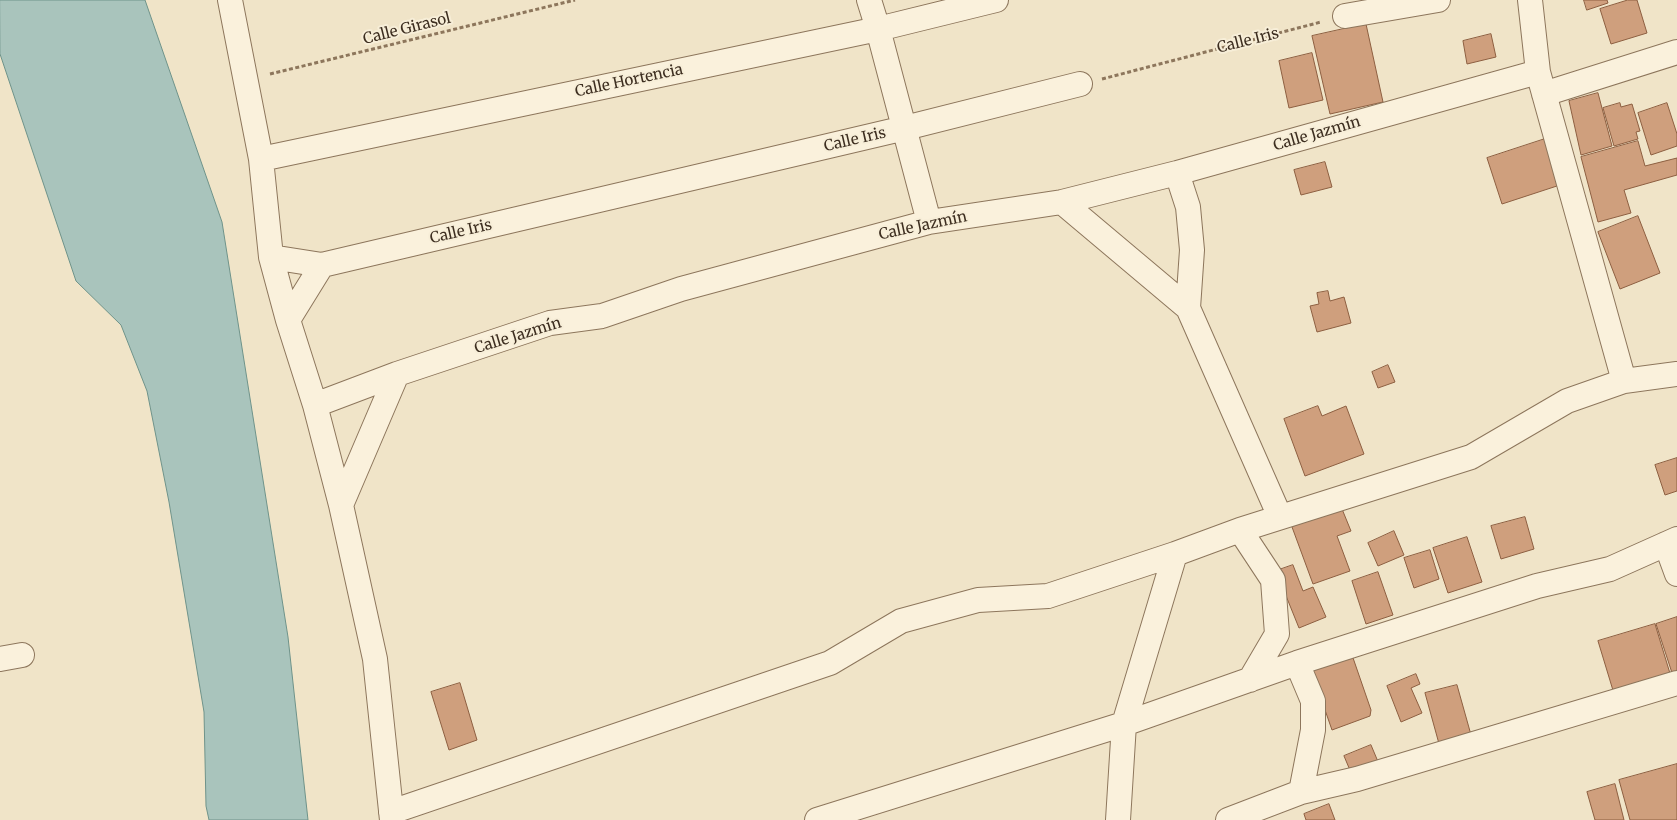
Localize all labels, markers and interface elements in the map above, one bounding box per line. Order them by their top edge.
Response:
street label: Calle Girasol [361,9,453,49]
street label: Calle Iris [1215,25,1281,57]
street label: Calle Hortencia [573,61,685,101]
street label: Calle Jazmín [1271,113,1363,155]
street label: Calle Iris [822,124,888,156]
street label: Calle Jazmín [877,208,969,244]
street label: Calle Iris [428,216,494,248]
street label: Calle Jazmín [472,314,564,358]

